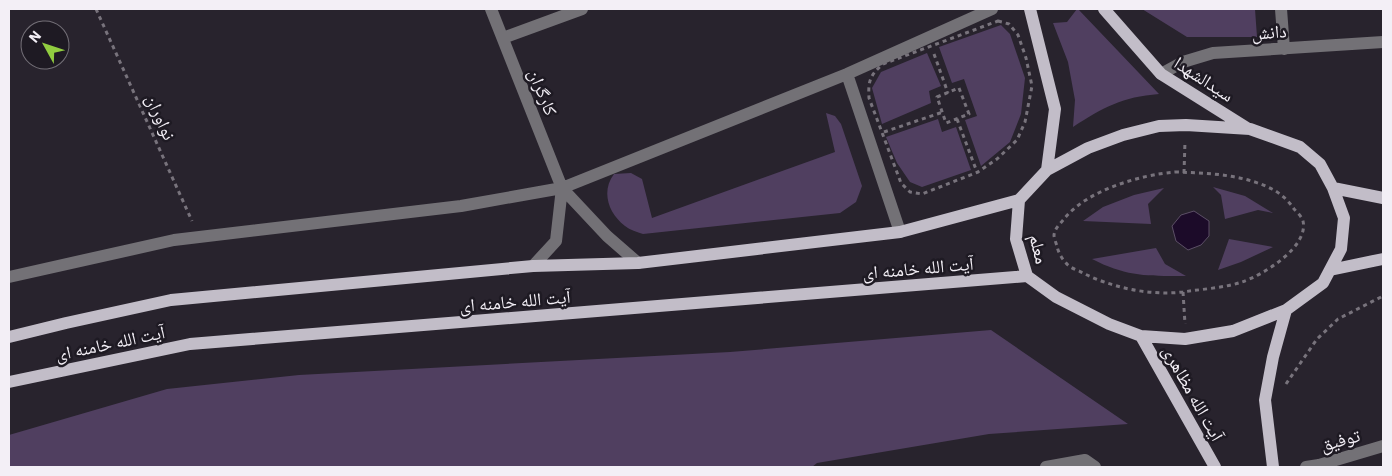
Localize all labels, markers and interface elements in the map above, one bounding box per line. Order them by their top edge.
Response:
street label: دانش [1251,19,1287,45]
north arrow [20,20,70,70]
text: N [25,27,45,46]
street label: سیدالشهدا [1170,51,1238,107]
street label: کارگران [523,65,563,119]
street label: نواوران [141,90,181,144]
street label: معلم [1023,232,1054,266]
street label: آیت الله خامنه ای [861,252,975,284]
street label: آیت الله خامنه ای [458,285,572,317]
street label: آیت الله خامنه ای [53,320,167,366]
street label: آیت الله مظاهری [1157,341,1229,445]
street label: توفیق [1318,423,1362,457]

